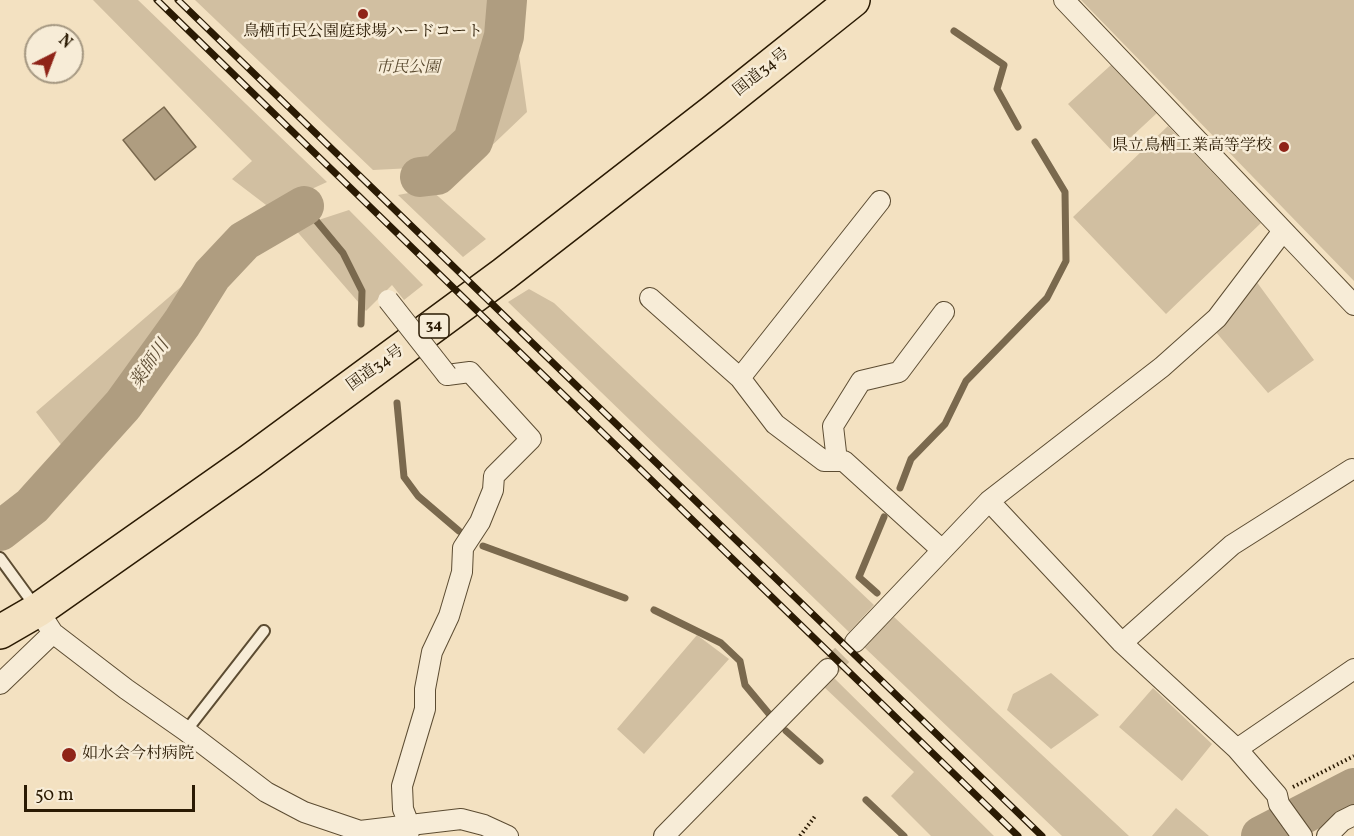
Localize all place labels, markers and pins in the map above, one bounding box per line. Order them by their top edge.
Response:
marker: 鳥栖市民公園庭球場ハードコート [356,7,370,21]
place label: 鳥栖市民公園庭球場ハードコート [243,23,483,43]
place label: 県立鳥栖工業高等学校 [1112,137,1272,157]
marker: 県立鳥栖工業高等学校 [1277,140,1291,154]
place label: 如水会今村病院 [82,745,194,765]
marker: 如水会今村病院 [60,746,78,764]

